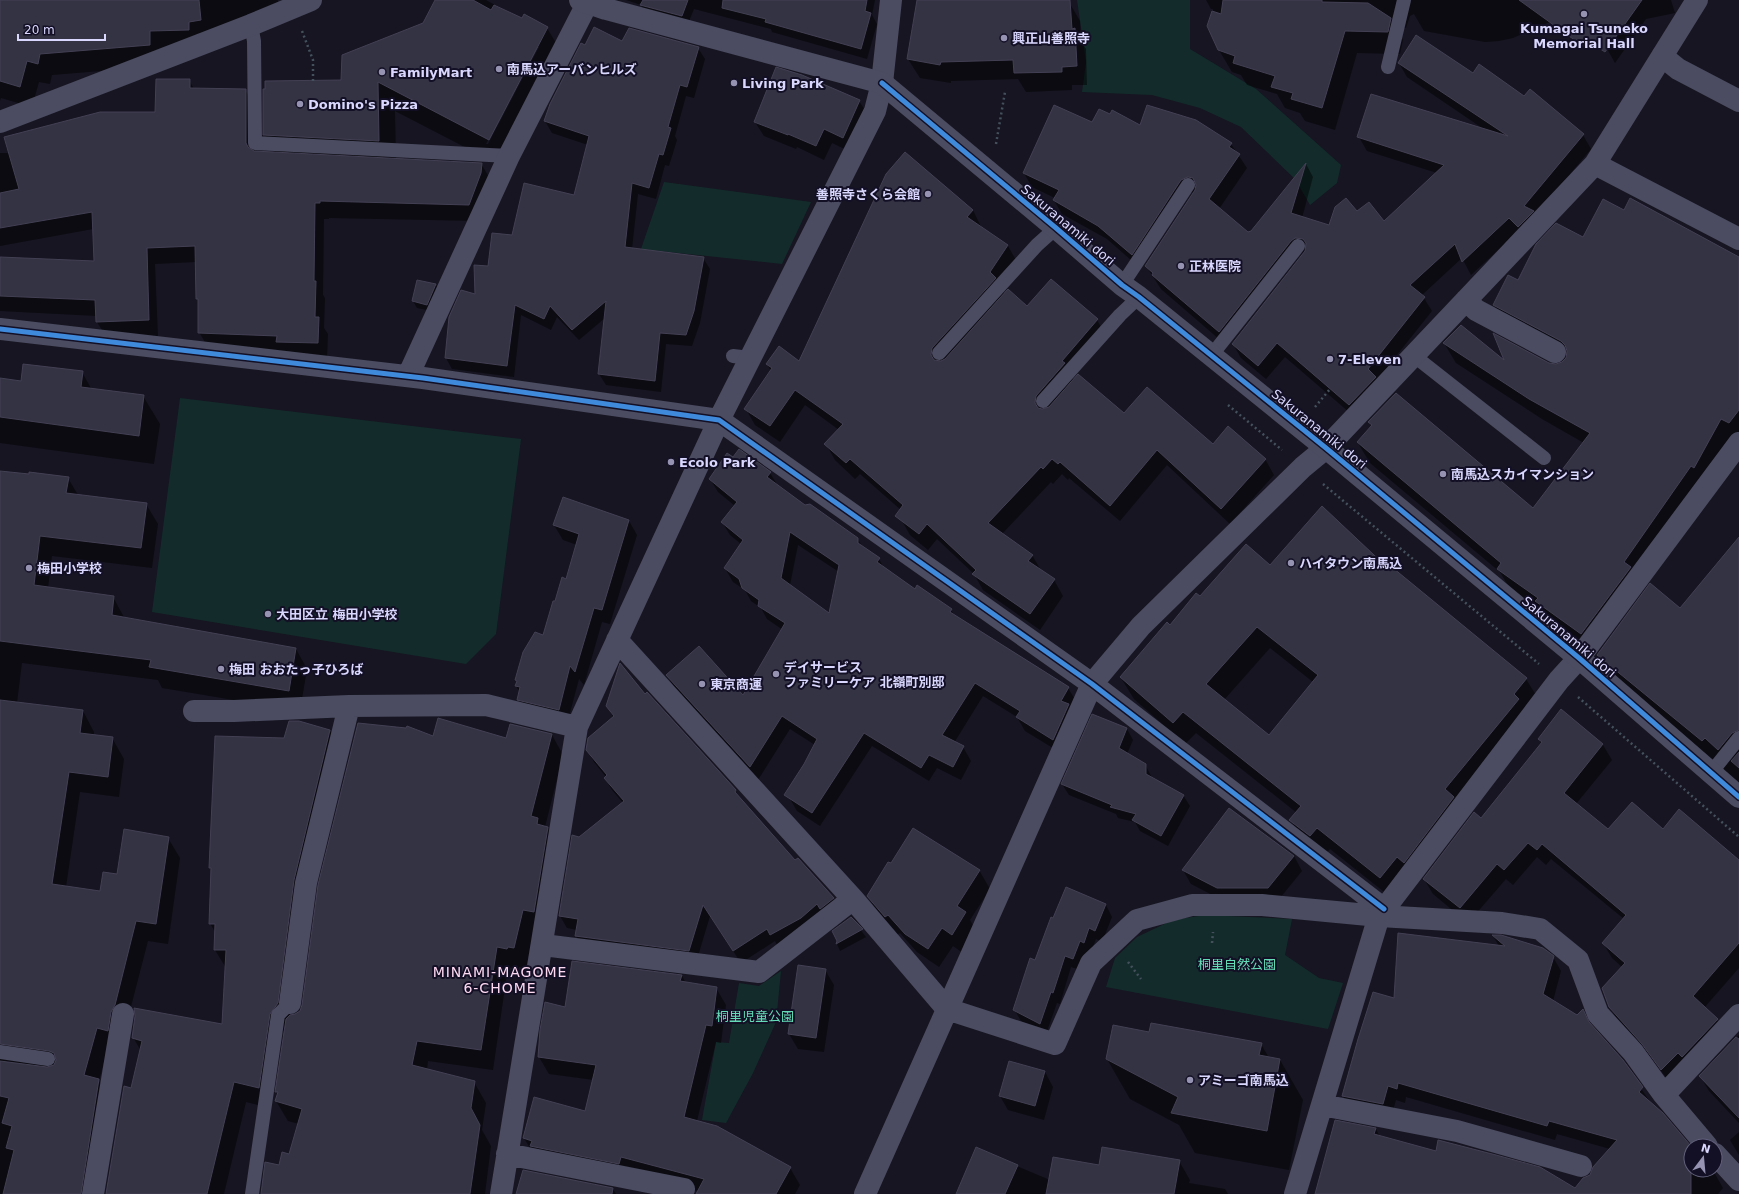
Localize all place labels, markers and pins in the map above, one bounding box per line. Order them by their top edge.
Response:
marker: Kumagai Tsuneko Memorial Hall [1579,9,1589,19]
place label: Kumagai Tsuneko Memorial Hall [1520,21,1648,51]
place label: 興正山善照寺 [1012,31,1090,46]
marker: 興正山善照寺 [999,33,1009,43]
place label: 南馬込アーバンヒルズ [507,62,637,77]
marker: 南馬込アーバンヒルズ [494,64,504,74]
place label: FamilyMart [390,65,472,80]
marker: FamilyMart [377,67,387,77]
place label: Living Park [742,76,824,91]
marker: Living Park [729,78,739,88]
place label: Domino's Pizza [308,97,418,112]
marker: Domino's Pizza [295,99,305,109]
place label: 善照寺さくら会館 [816,187,920,202]
marker: 善照寺さくら会館 [923,189,933,199]
place label: 正林医院 [1189,259,1241,274]
marker: 正林医院 [1176,261,1186,271]
place label: 7-Eleven [1338,352,1401,367]
marker: 7-Eleven [1325,354,1335,364]
place label: Ecolo Park [679,455,756,470]
marker: Ecolo Park [666,457,676,467]
place label: 南馬込スカイマンション [1451,467,1594,482]
marker: 南馬込スカイマンション [1438,469,1448,479]
place label: ハイタウン南馬込 [1299,556,1402,571]
marker: ハイタウン南馬込 [1286,558,1296,568]
place label: 梅田小学校 [37,561,102,576]
marker: 梅田小学校 [24,563,34,573]
place label: 大田区立 梅田小学校 [276,607,398,622]
marker: 大田区立 梅田小学校 [263,609,273,619]
place label: デイサービス ファミリーケア 北嶺町別邸 [784,660,945,690]
place label: 梅田 おおたっ子ひろば [229,662,364,677]
marker: 梅田 おおたっ子ひろば [216,664,226,674]
marker: デイサービス ファミリーケア 北嶺町別邸 [771,669,781,679]
place label: 東京商運 [710,677,762,692]
marker: 東京商運 [697,679,707,689]
place label: アミーゴ南馬込 [1198,1073,1289,1088]
marker: アミーゴ南馬込 [1185,1075,1195,1085]

